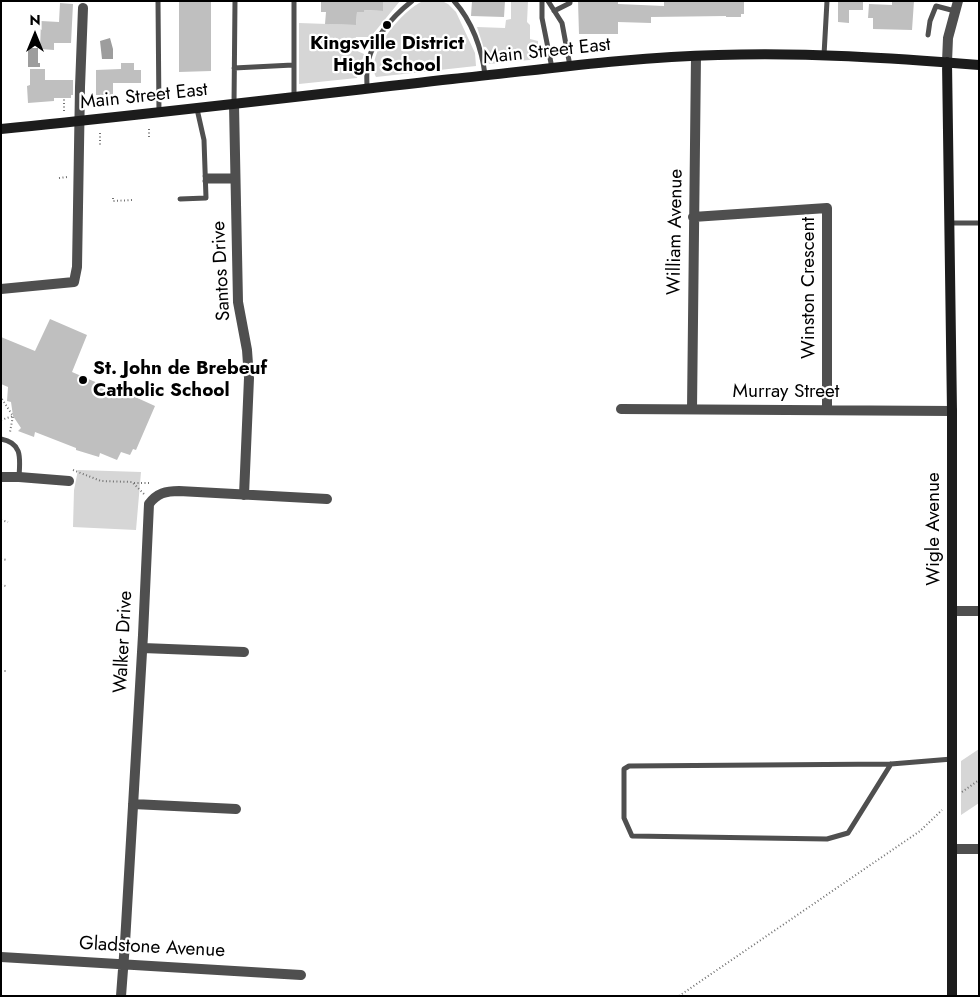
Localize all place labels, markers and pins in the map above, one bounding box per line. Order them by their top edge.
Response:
marker: Kingsville District High School [381,19,393,31]
place label: Kingsville District High School [310,33,464,77]
place label: St. John de Brebeuf Catholic School [93,358,267,402]
marker: St. John de Brebeuf Catholic School [77,374,89,386]

